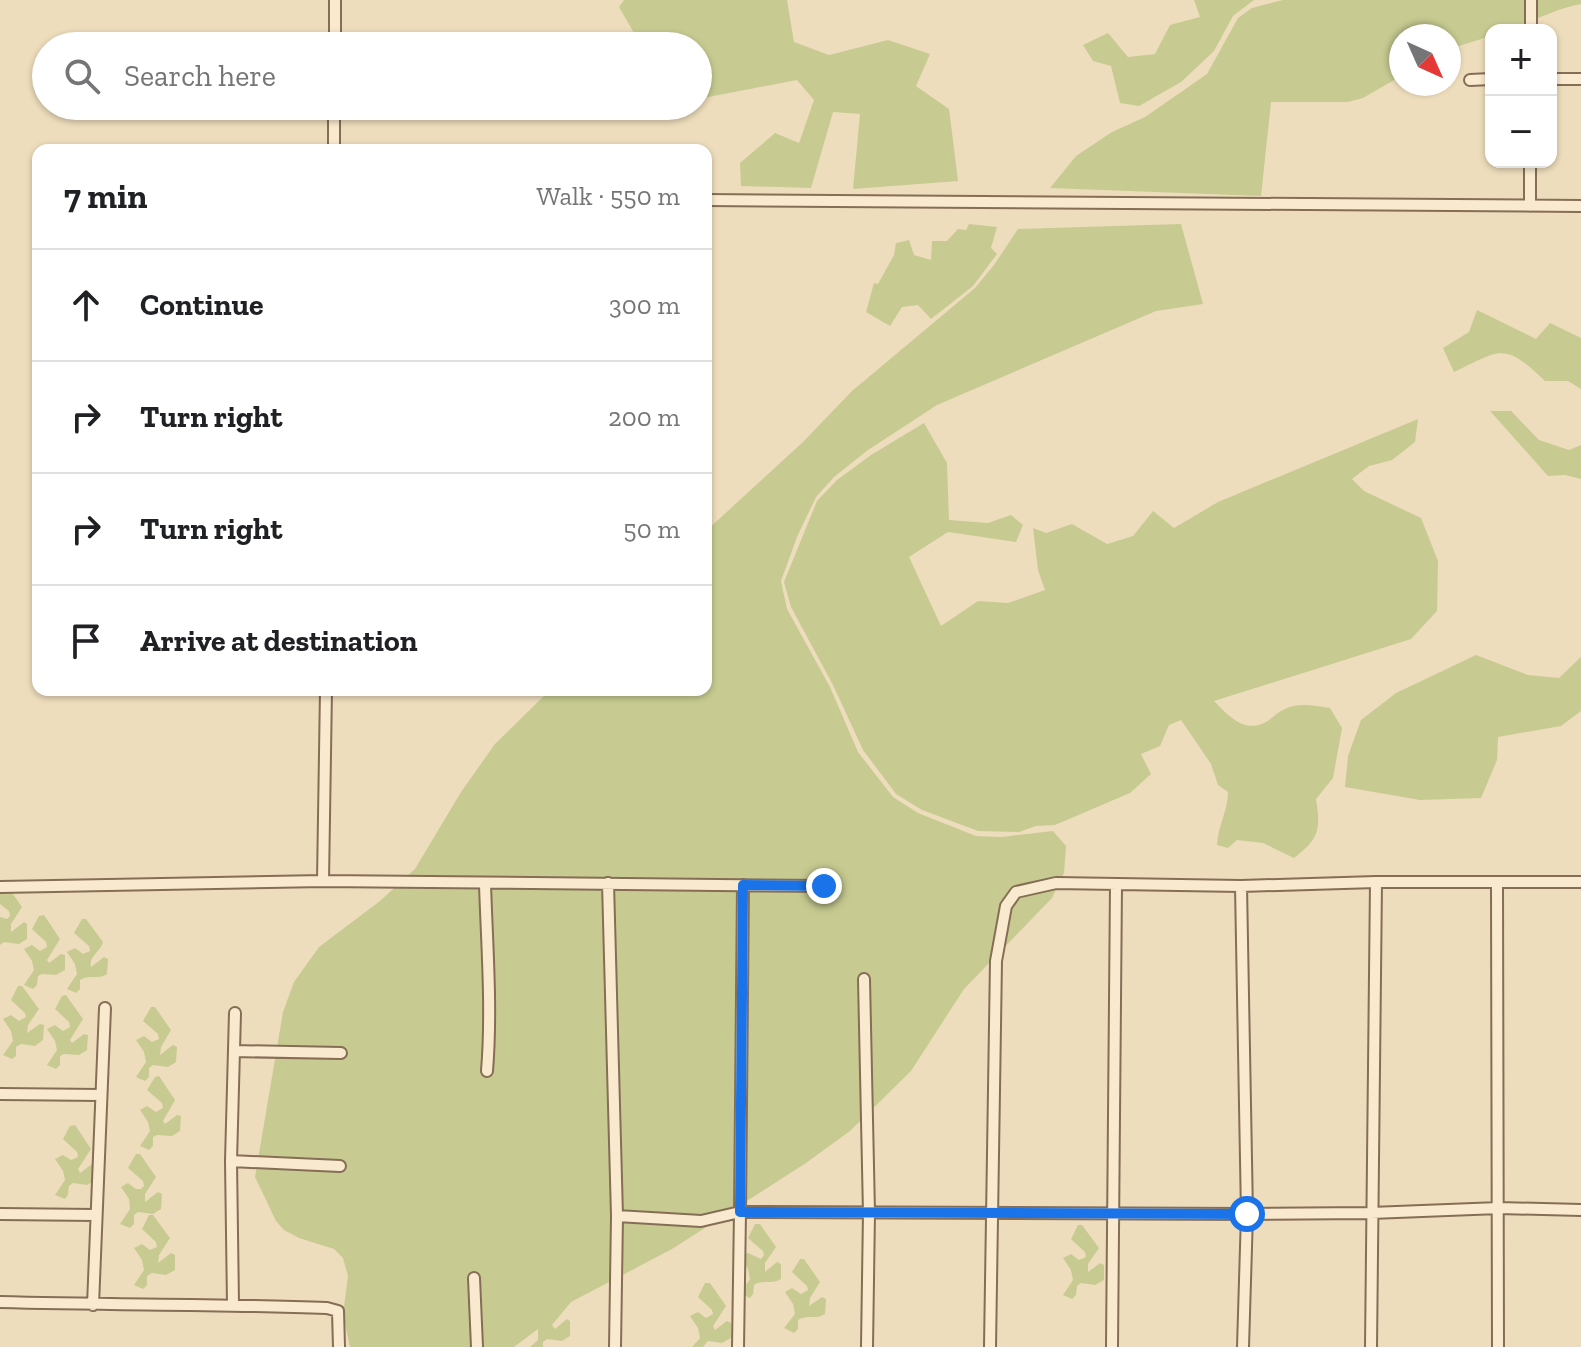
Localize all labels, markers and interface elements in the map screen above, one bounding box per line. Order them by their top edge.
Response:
north arrow [1389,24,1461,96]
map controls [1485,24,1557,168]
button: + [1485,24,1557,96]
search box [32,32,712,120]
icon: search [60,54,104,98]
text: Search here [124,58,276,94]
button: − [1485,96,1557,168]
text: 7 min [64,176,147,217]
text: Walk · 550 m [536,180,680,212]
icon: ahead [64,283,108,327]
text: Continue [140,287,264,323]
text: 300 m [609,289,680,321]
icon: right [64,395,108,439]
text: Turn right [140,399,282,435]
text: 200 m [608,401,680,433]
icon: right [64,507,108,551]
text: Turn right [140,511,282,547]
text: 50 m [623,513,680,545]
icon: arrive [64,619,108,663]
text: Arrive at destination [140,623,417,659]
route end [806,868,842,904]
route start [1229,1196,1265,1232]

